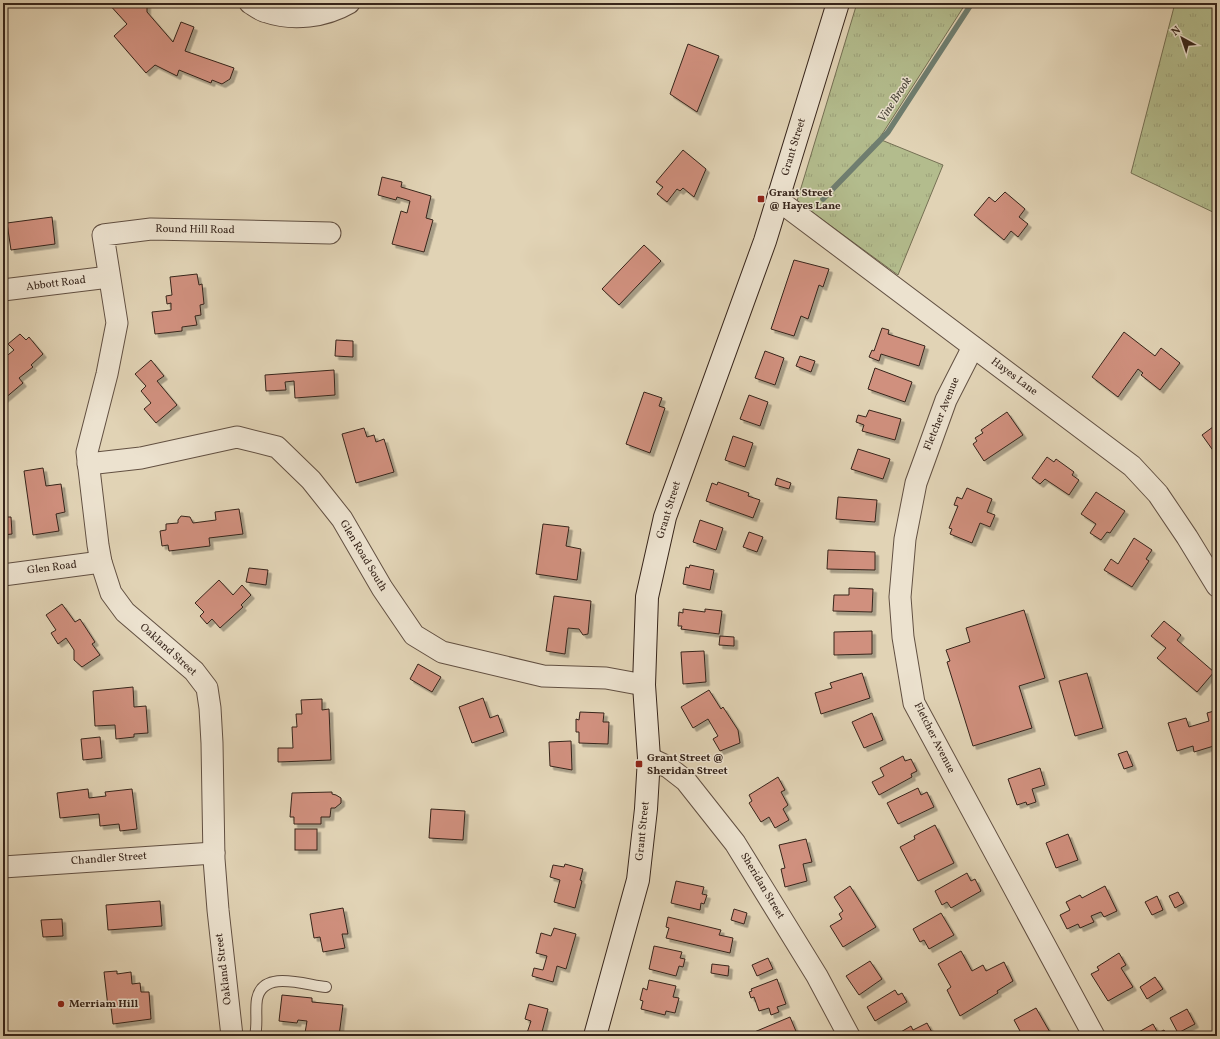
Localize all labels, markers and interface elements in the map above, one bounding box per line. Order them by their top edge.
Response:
north arrow [1162,18,1202,58]
text: N [1169,23,1184,40]
water label: Vine Brook [874,74,916,126]
street label: Grant Street [778,116,810,178]
place label: Grant Street @ Hayes Lane [769,186,841,214]
marker: Grant Street @ Hayes Lane [756,194,766,204]
street label: Round Hill Road [155,222,235,238]
street label: Abbott Road [25,273,87,295]
street label: Hayes Lane [988,355,1040,399]
street label: Fletcher Avenue [921,375,963,453]
street label: Grant Street [653,479,685,541]
street label: Glen Road South [336,517,390,595]
street label: Glen Road [26,557,78,579]
street label: Oakland Street [136,620,200,680]
street label: Fletcher Avenue [910,700,958,776]
place label: Grant Street @ Sheridan Street [647,751,728,779]
marker: Grant Street @ Sheridan Street [634,759,644,769]
street label: Grant Street [632,800,654,861]
street label: Chandler Street [70,849,148,869]
street label: Sheridan Street [736,850,788,922]
street label: Oakland Street [212,932,236,1006]
place label: Merriam Hill [69,997,138,1012]
marker: Merriam Hill [56,999,66,1009]

